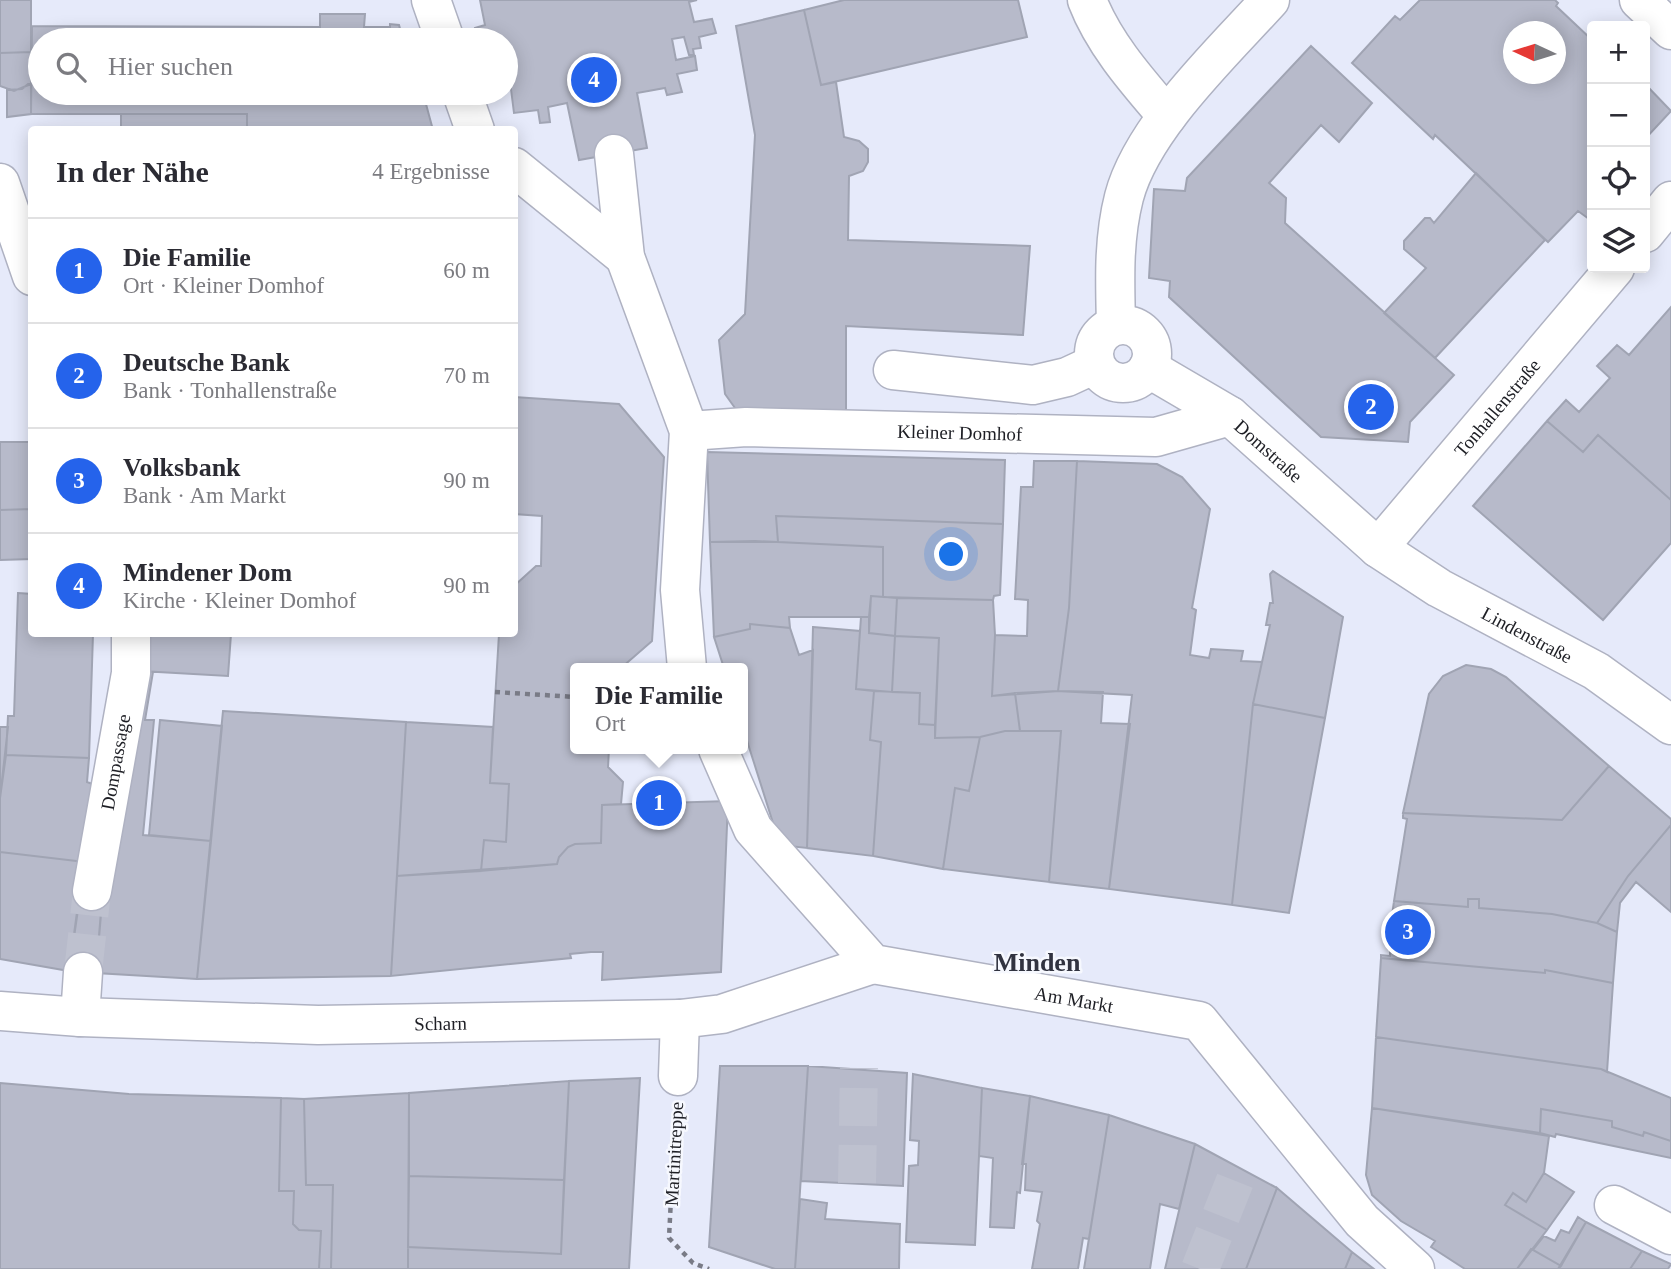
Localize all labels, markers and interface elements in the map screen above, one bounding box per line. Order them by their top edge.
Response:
north arrow [1503,21,1566,84]
map controls [1587,21,1650,273]
button: + [1587,21,1650,84]
search box [28,28,518,105]
icon: search [52,48,90,86]
text: Hier suchen [108,52,233,81]
pin: 4 [571,54,617,106]
button: − [1587,84,1650,147]
button: locate [1587,147,1650,210]
text: In der Nähe [56,155,209,188]
text: 4 Ergebnisse [372,159,490,184]
button: layers [1587,210,1650,273]
text: Die Familie [123,243,251,272]
text: 1 [73,258,85,283]
text: 60 m [443,258,490,283]
text: Ort · Kleiner Domhof [123,273,324,298]
text: Deutsche Bank [123,348,290,377]
street label: Tonhallenstraße [1450,355,1544,461]
text: 2 [73,363,85,388]
text: 70 m [443,363,490,388]
text: Bank · Tonhallenstraße [123,378,337,403]
pin: 2 [1348,381,1394,433]
street label: Domstraße [1231,415,1307,486]
street label: Kleiner Domhof [897,420,1023,444]
text: Volksbank [123,453,241,482]
text: 3 [73,468,85,493]
text: 90 m [443,468,490,493]
text: Bank · Am Markt [123,483,286,508]
your location [934,537,968,571]
text: Mindener Dom [123,558,292,587]
text: 4 [73,573,85,598]
text: 90 m [443,573,490,598]
text: Kirche · Kleiner Domhof [123,588,356,613]
street label: Lindenstraße [1478,602,1576,667]
popup [570,663,748,754]
text: Die Familie [595,681,723,710]
text: Ort [595,711,626,736]
street label: Dompassage [96,712,134,812]
pin: 1 [636,777,682,829]
pin: 3 [1385,906,1431,958]
district label: Minden [994,948,1081,977]
street label: Am Markt [1033,982,1116,1016]
street label: Scharn [414,1012,468,1034]
street label: Martinitreppe [661,1101,687,1207]

